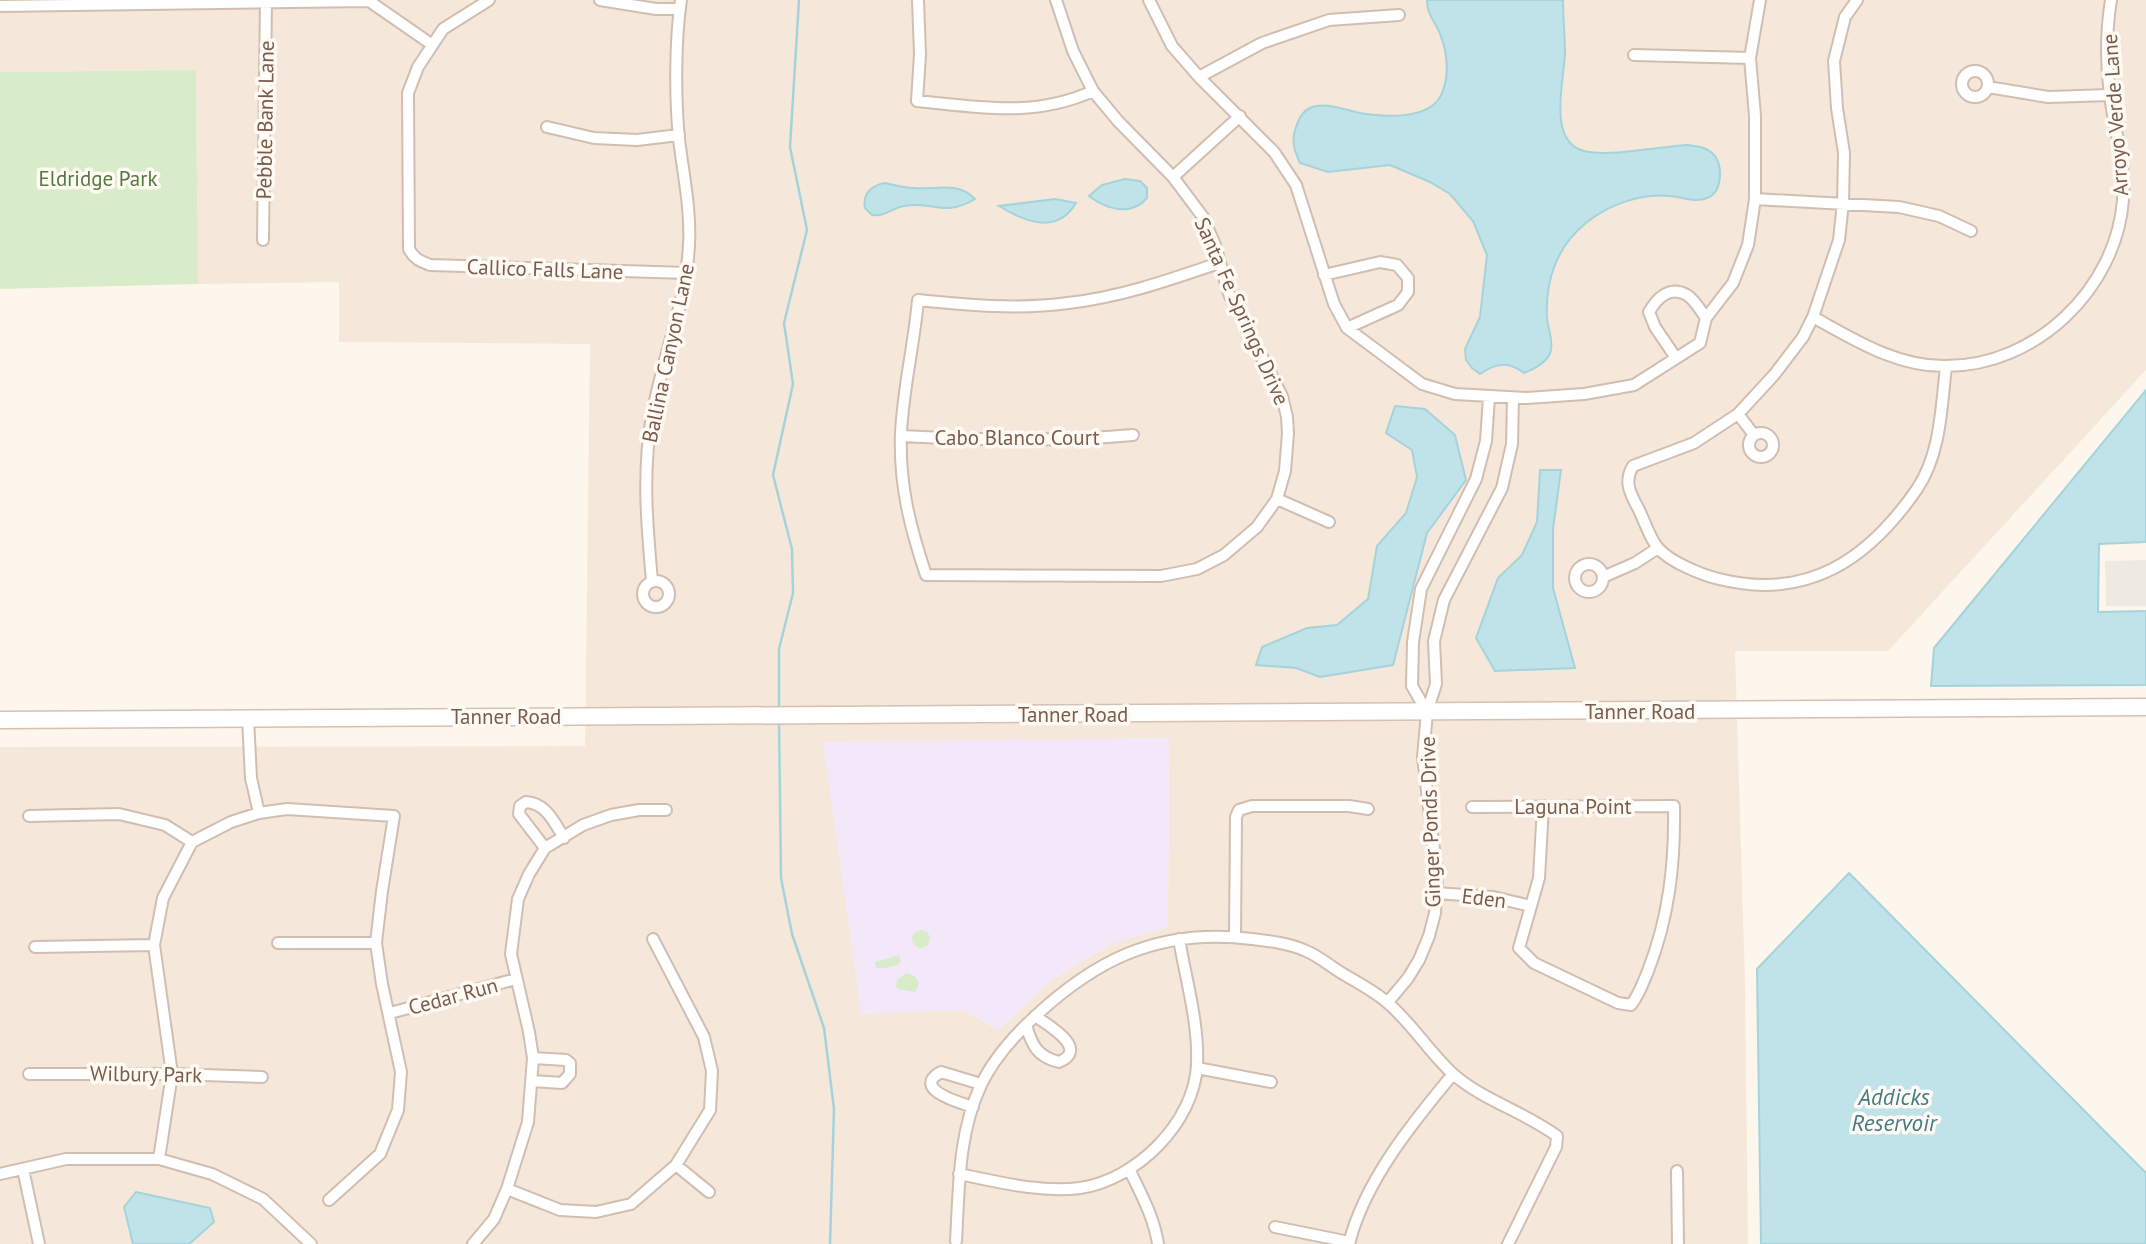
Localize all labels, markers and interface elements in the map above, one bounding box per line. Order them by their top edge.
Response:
street label: Arroyo Verde Lane [2096,33,2134,197]
street label: Pebble Bank Lane [250,40,280,200]
park label: Eldridge Park [39,165,157,192]
street label: Santa Fe Springs Drive [1188,213,1296,409]
street label: Callico Falls Lane [466,253,624,285]
street label: Ballina Canyon Lane [636,261,700,445]
street label: Cabo Blanco Court [934,424,1100,451]
street label: Tanner Road [1585,698,1695,725]
street label: Tanner Road [1018,701,1128,728]
street label: Tanner Road [451,703,561,730]
street label: Ginger Ponds Drive [1414,736,1446,908]
street label: Laguna Point [1514,793,1632,820]
street label: Eden [1460,882,1508,914]
street label: Cedar Run [405,971,501,1021]
street label: Wilbury Park [90,1060,202,1088]
water label: Addicks Reservoir [1852,1082,1938,1137]

